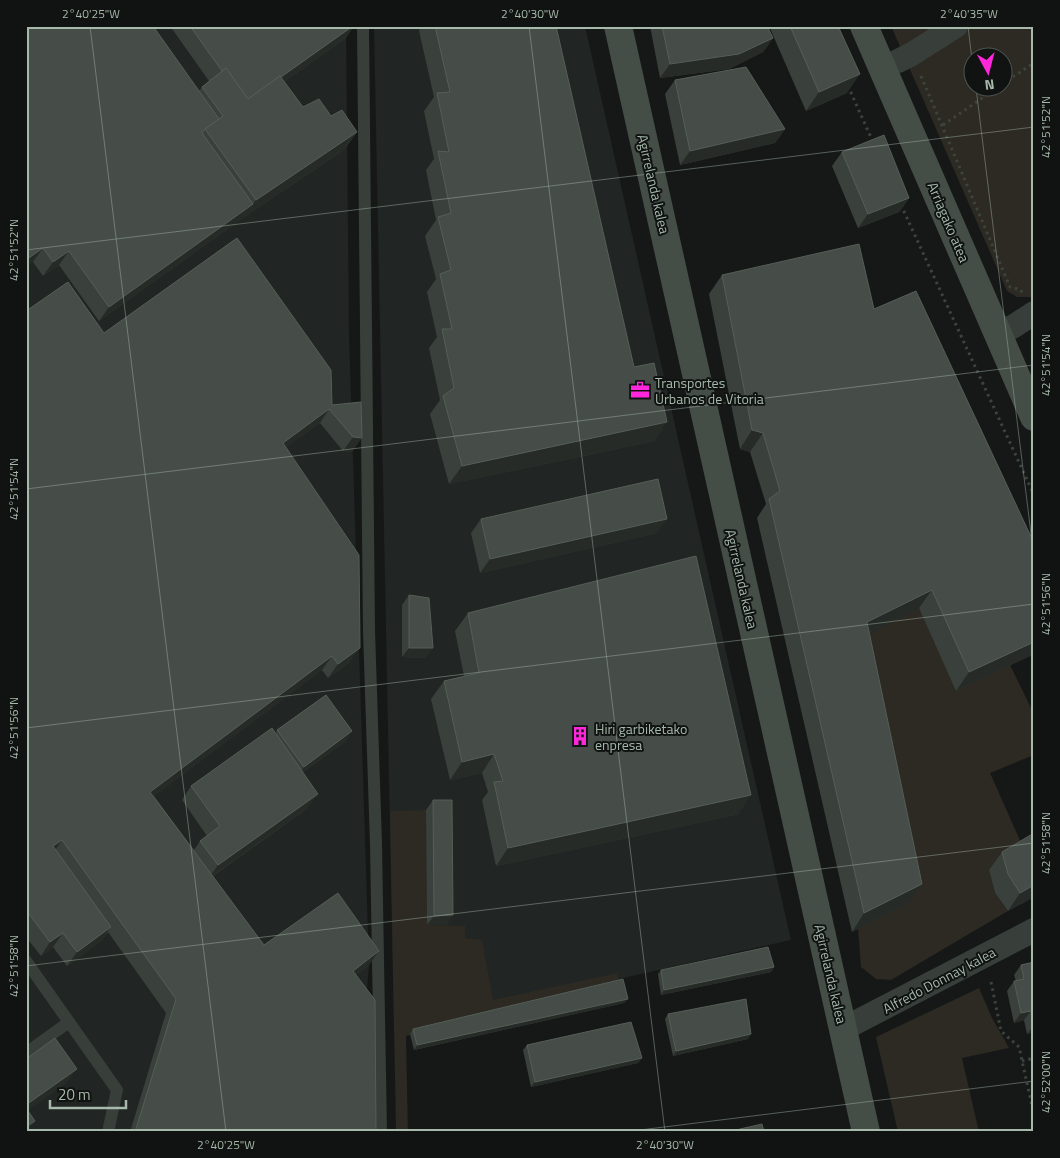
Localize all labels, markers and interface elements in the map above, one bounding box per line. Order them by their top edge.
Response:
text: 2°40'25"W [62,4,120,23]
text: 2°40'30"W [501,4,559,23]
text: 2°40'35"W [940,4,998,23]
north arrow [962,48,1012,98]
text: N [984,74,996,96]
text: 42°51'52"N [1036,96,1055,158]
street label: Agirrelanda kalea [632,132,676,236]
street label: Arriagako atea [923,179,975,265]
text: 42°51'52"N [4,219,23,281]
text: 42°51'54"N [1036,334,1055,396]
place label: Transportes Urbanos de Vitoria [655,372,764,409]
office icon: Transportes Urbanos de Vitoria [629,379,651,401]
text: 42°51'54"N [4,458,23,520]
street label: Agirrelanda kalea [720,527,764,631]
text: 42°51'56"N [1036,573,1055,635]
text: 42°51'56"N [4,697,23,759]
place label: Hiri garbiketako enpresa [595,718,687,755]
building icon: Hiri garbiketako enpresa [569,725,591,747]
text: 42°51'58"N [1036,812,1055,874]
street label: Agirrelanda kalea [809,922,853,1026]
text: 42°51'58"N [4,935,23,997]
street label: Alfredo Donnay kalea [879,941,999,1019]
text: 42°52'00"N [1036,1051,1055,1113]
scale bar [50,1078,126,1110]
text: 20 m [58,1083,91,1106]
text: 2°40'25"W [197,1135,255,1154]
text: 2°40'30"W [636,1135,694,1154]

